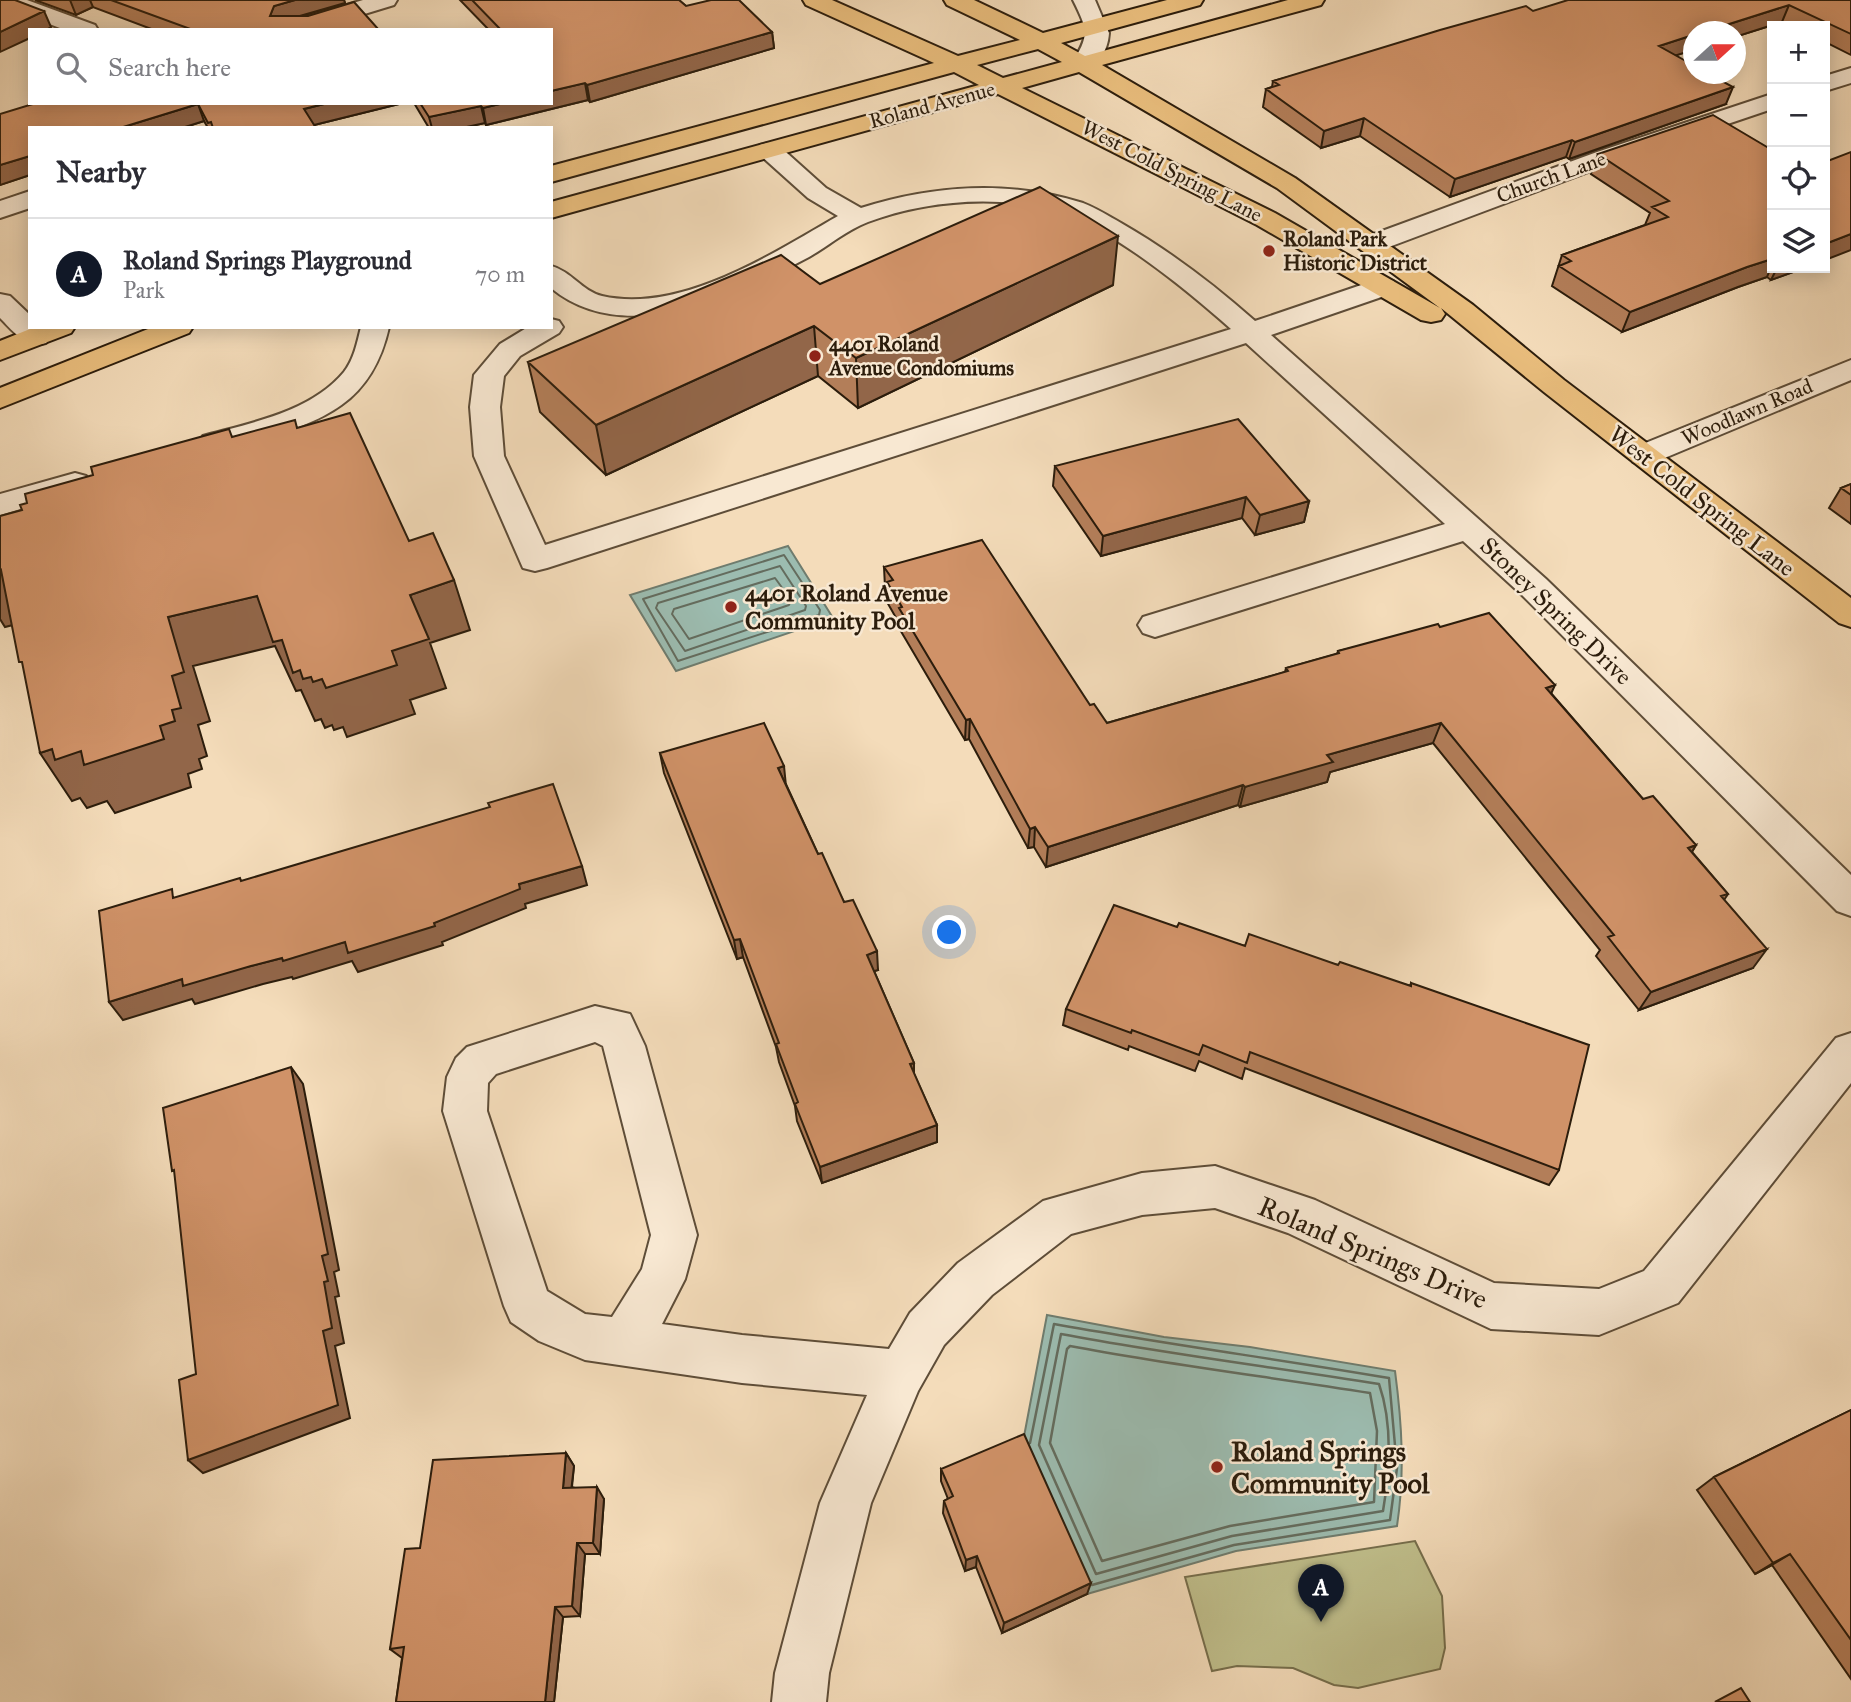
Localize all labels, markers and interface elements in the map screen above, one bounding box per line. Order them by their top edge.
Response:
north arrow [1683,21,1746,84]
map controls [1767,21,1830,273]
button: + [1767,21,1830,84]
search box [28,28,553,105]
icon: search [52,48,90,86]
text: Search here [108,51,231,83]
street label: Roland Avenue [866,76,998,134]
button: − [1767,84,1830,147]
street label: West Cold Spring Lane [1077,114,1267,228]
street label: Church Lane [1493,145,1609,209]
button: locate [1767,147,1830,210]
text: Nearby [56,154,146,190]
button: layers [1767,210,1830,273]
place label: Roland Park Historic District [1283,226,1428,276]
marker: Roland Park Historic District [1261,243,1277,259]
text: Roland Springs Playground [123,244,412,276]
text: A [71,260,87,288]
text: 70 m [475,260,525,288]
text: Park [123,276,165,304]
place label: 4401 Roland Avenue Condomiums [827,331,1014,381]
marker: 4401 Roland Avenue Condomiums [807,348,823,364]
street label: Woodlawn Road [1678,373,1817,451]
street label: West Cold Spring Lane [1603,419,1801,583]
street label: Stoney Spring Drive [1474,531,1638,691]
place label: 4401 Roland Avenue Community Pool [745,578,948,636]
marker: 4401 Roland Avenue Community Pool [723,599,739,615]
your location [932,915,966,949]
street label: Roland Springs Drive [1253,1188,1493,1317]
place label: Roland Springs Community Pool [1231,1434,1430,1501]
marker: Roland Springs Community Pool [1209,1459,1225,1475]
pin: A [1298,1564,1344,1622]

